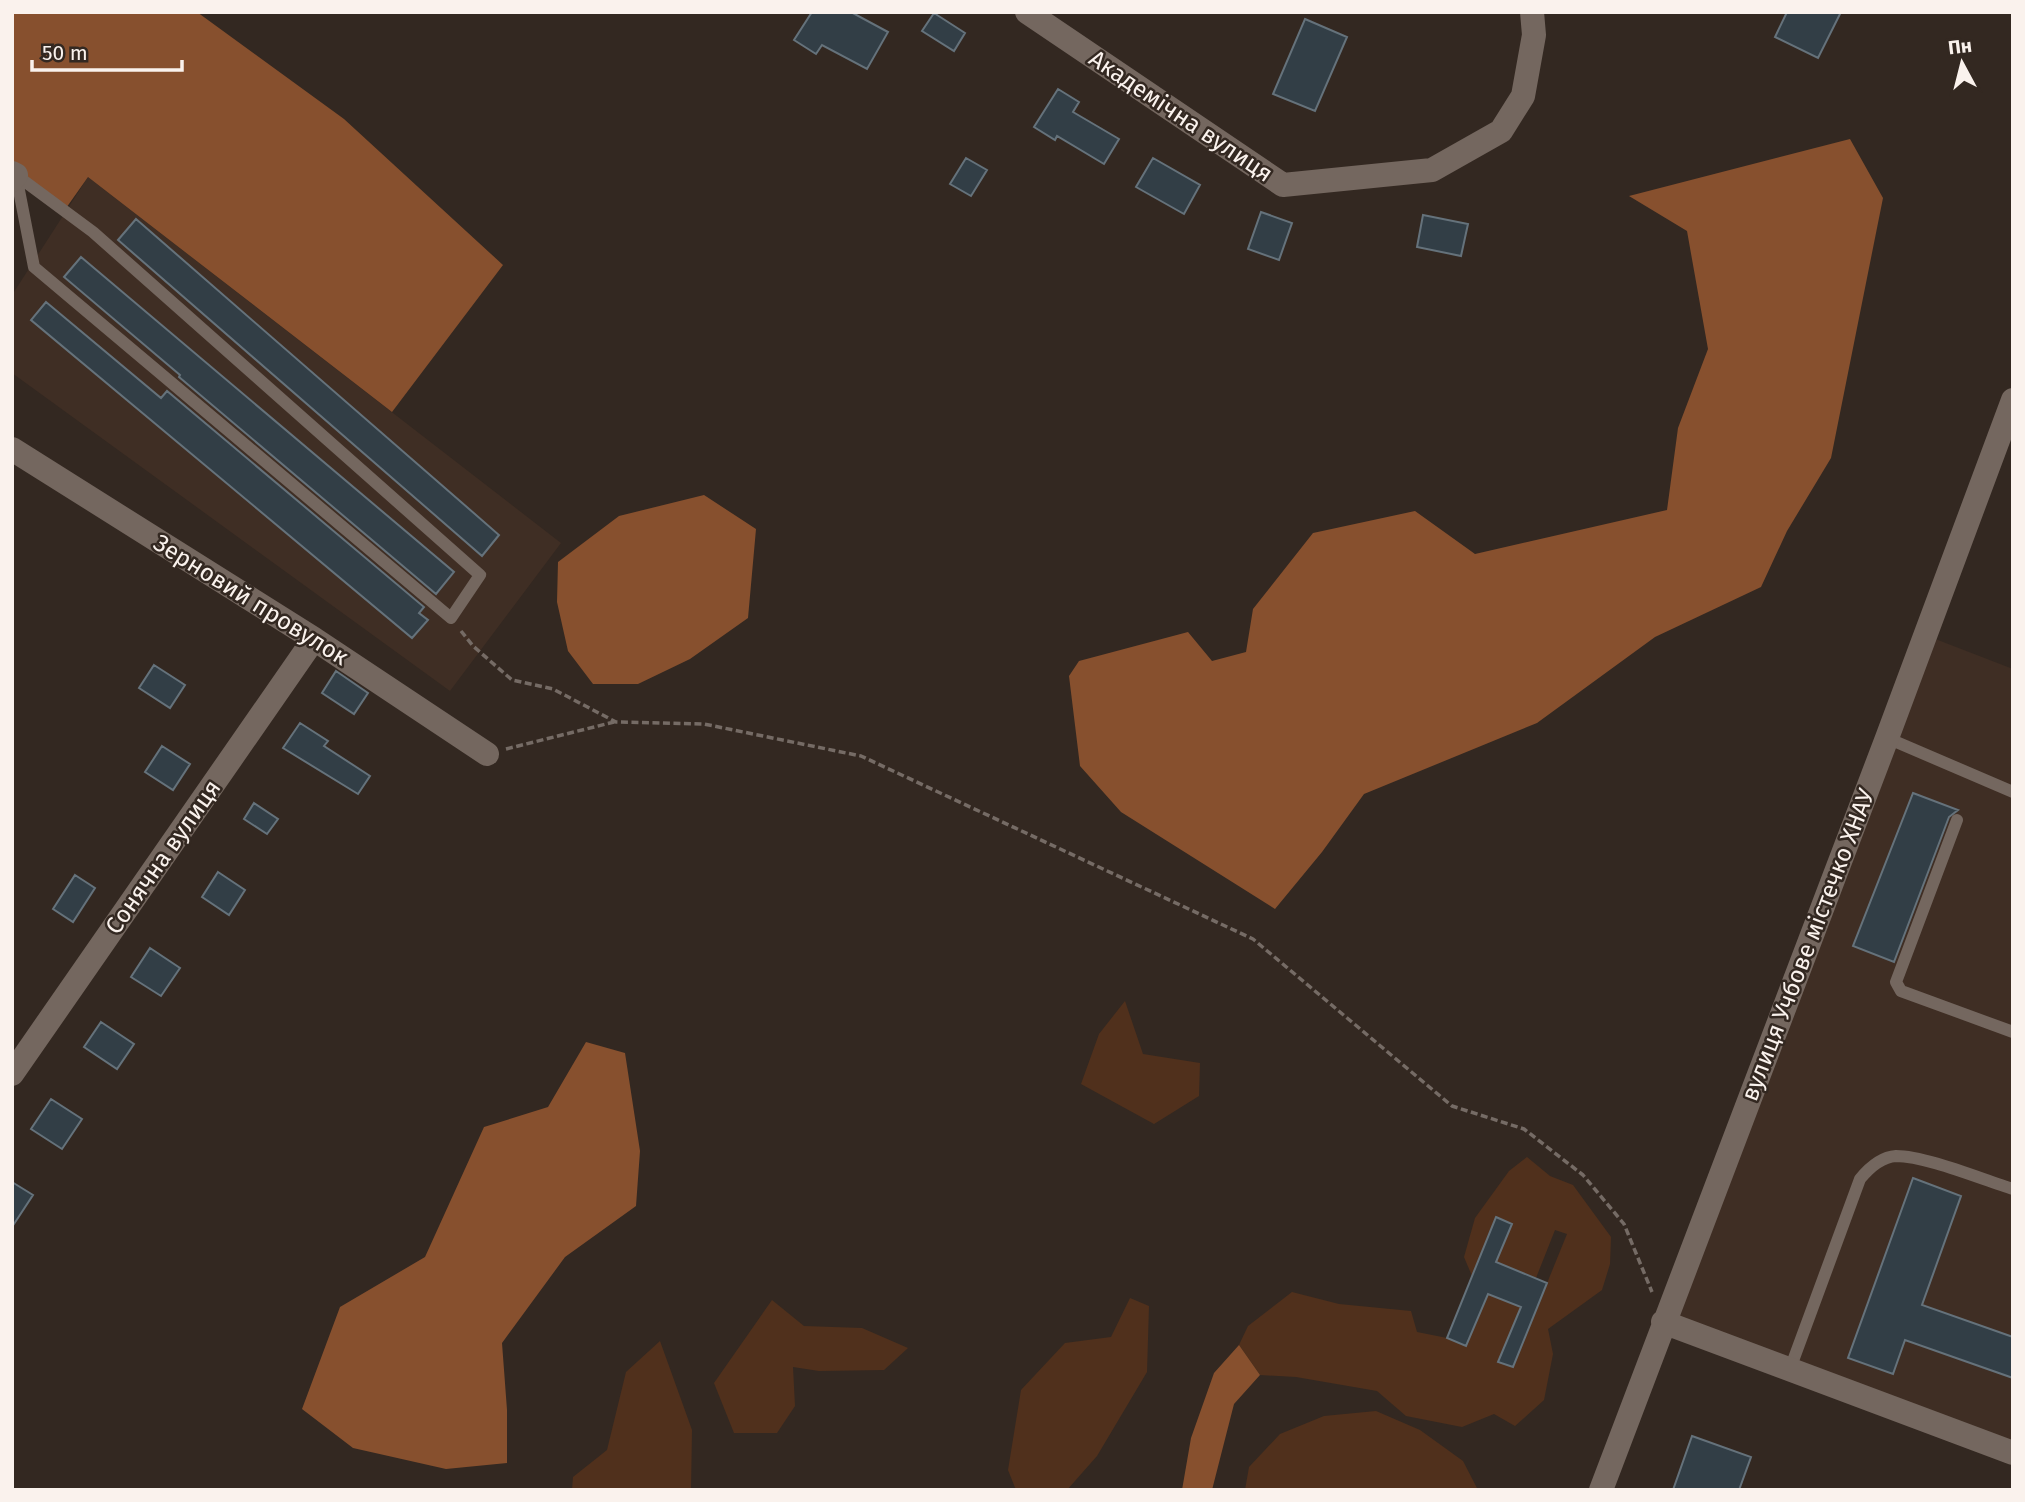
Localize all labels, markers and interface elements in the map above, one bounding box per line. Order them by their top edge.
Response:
scale bar [32,28,182,72]
north arrow [1927,28,1997,98]
text: Пн [1947,34,1973,59]
text: 50 m [42,40,88,66]
street label: Академічна вулиця [1084,44,1278,188]
street label: Зерновий провулок [148,529,354,672]
street label: Сонячна вулиця [99,775,227,939]
street label: вулиця Учбове містечко ХНАУ [1735,784,1881,1105]

